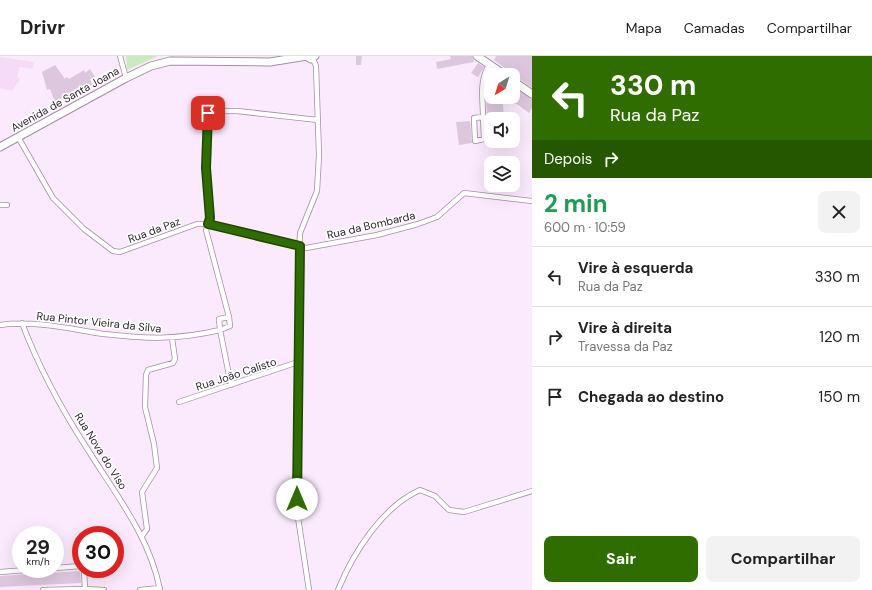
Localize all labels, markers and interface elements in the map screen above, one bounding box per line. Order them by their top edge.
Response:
text: Drivr [20,15,65,40]
text: Mapa [626,19,662,37]
text: Camadas [684,19,745,37]
text: Compartilhar [767,19,852,37]
street label: Avenida de Santa Joana [8,63,122,135]
text: 330 m [610,67,696,104]
north arrow [484,68,520,104]
map controls [484,68,520,192]
icon: left [544,72,596,124]
pin [191,96,225,130]
icon: arrive [197,102,219,124]
text: Rua da Paz [610,103,700,127]
button: sound [484,112,520,148]
icon: right [600,148,622,170]
text: Depois [544,149,592,169]
button: layers [484,156,520,192]
text: 2 min [544,188,607,219]
button: close [818,191,860,233]
street label: Rua da Bombarda [326,208,416,242]
street label: Rua da Paz [126,214,182,246]
text: 600 m · 10:59 [544,219,626,236]
text: Vire à esquerda [578,258,693,278]
icon: left [544,266,566,288]
text: 330 m [815,267,860,287]
text: Rua da Paz [578,278,643,295]
street label: Rua Pintor Vieira da Silva [36,308,162,336]
text: Vire à direita [578,318,672,338]
icon: right [544,326,566,348]
text: 120 m [819,327,860,347]
text: Travessa da Paz [578,338,673,355]
street label: Rua João Calisto [194,354,278,394]
icon: arrive [544,386,566,408]
text: Chegada ao destino [578,387,724,407]
text: 150 m [819,387,860,407]
street label: Rua Nova do Viso [72,410,130,492]
position arrow [276,478,318,520]
speed limit sign: 30 [72,526,124,578]
text: 29 [26,534,50,560]
button: Sair [544,536,698,582]
button: Compartilhar [706,536,860,582]
text: km/h [26,555,50,568]

